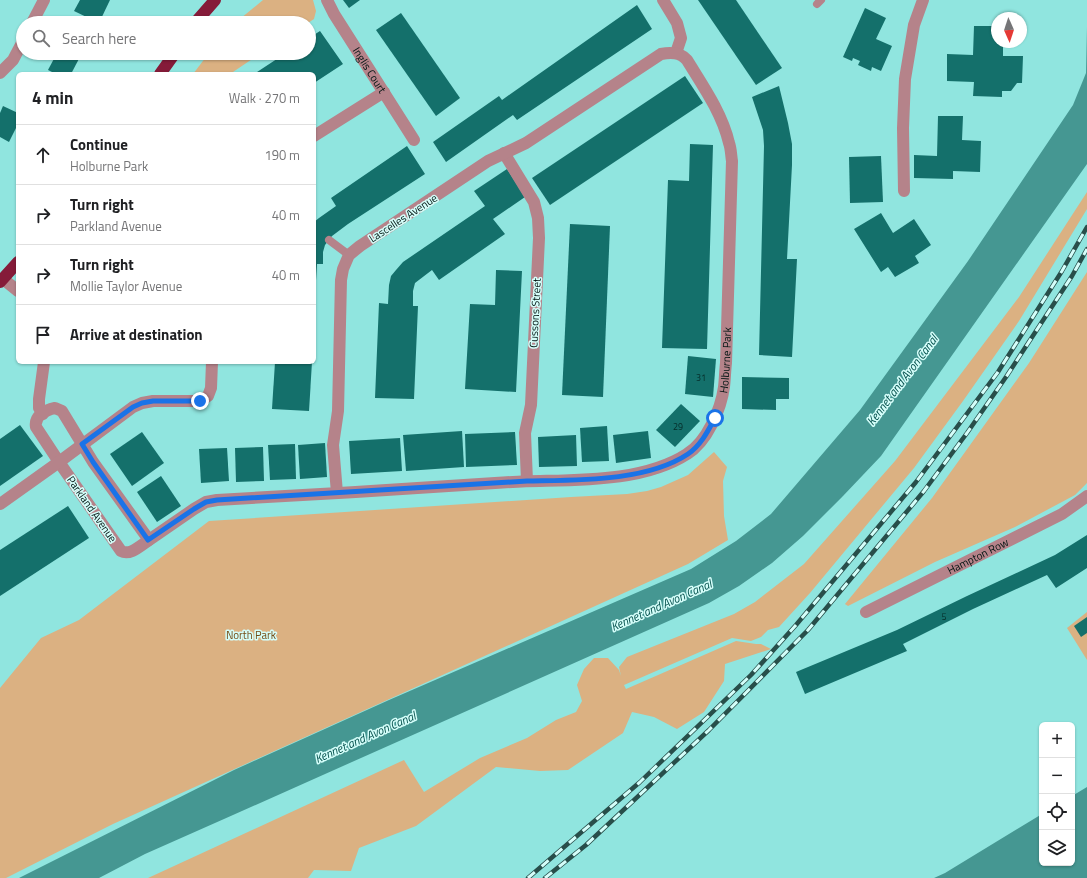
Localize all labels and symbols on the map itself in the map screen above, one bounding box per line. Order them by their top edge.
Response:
north arrow [991,12,1027,48]
street label: Inglis Court [349,44,390,96]
street label: Lascelles Avenue [366,190,441,246]
street label: Cussons Street [525,278,545,348]
street label: Holburne Park [715,326,735,394]
water label: Kennet and Avon Canal [862,330,943,429]
house number: 31 [696,371,706,384]
route end [191,392,209,410]
route start [706,409,724,427]
house number: 29 [673,420,683,433]
street label: Parkland Avenue [63,473,121,546]
street label: Hampton Row [944,534,1012,578]
water label: Kennet and Avon Canal [607,574,716,636]
house number: 5 [941,610,947,623]
park label: North Park [226,627,277,643]
water label: Kennet and Avon Canal [311,706,420,768]

